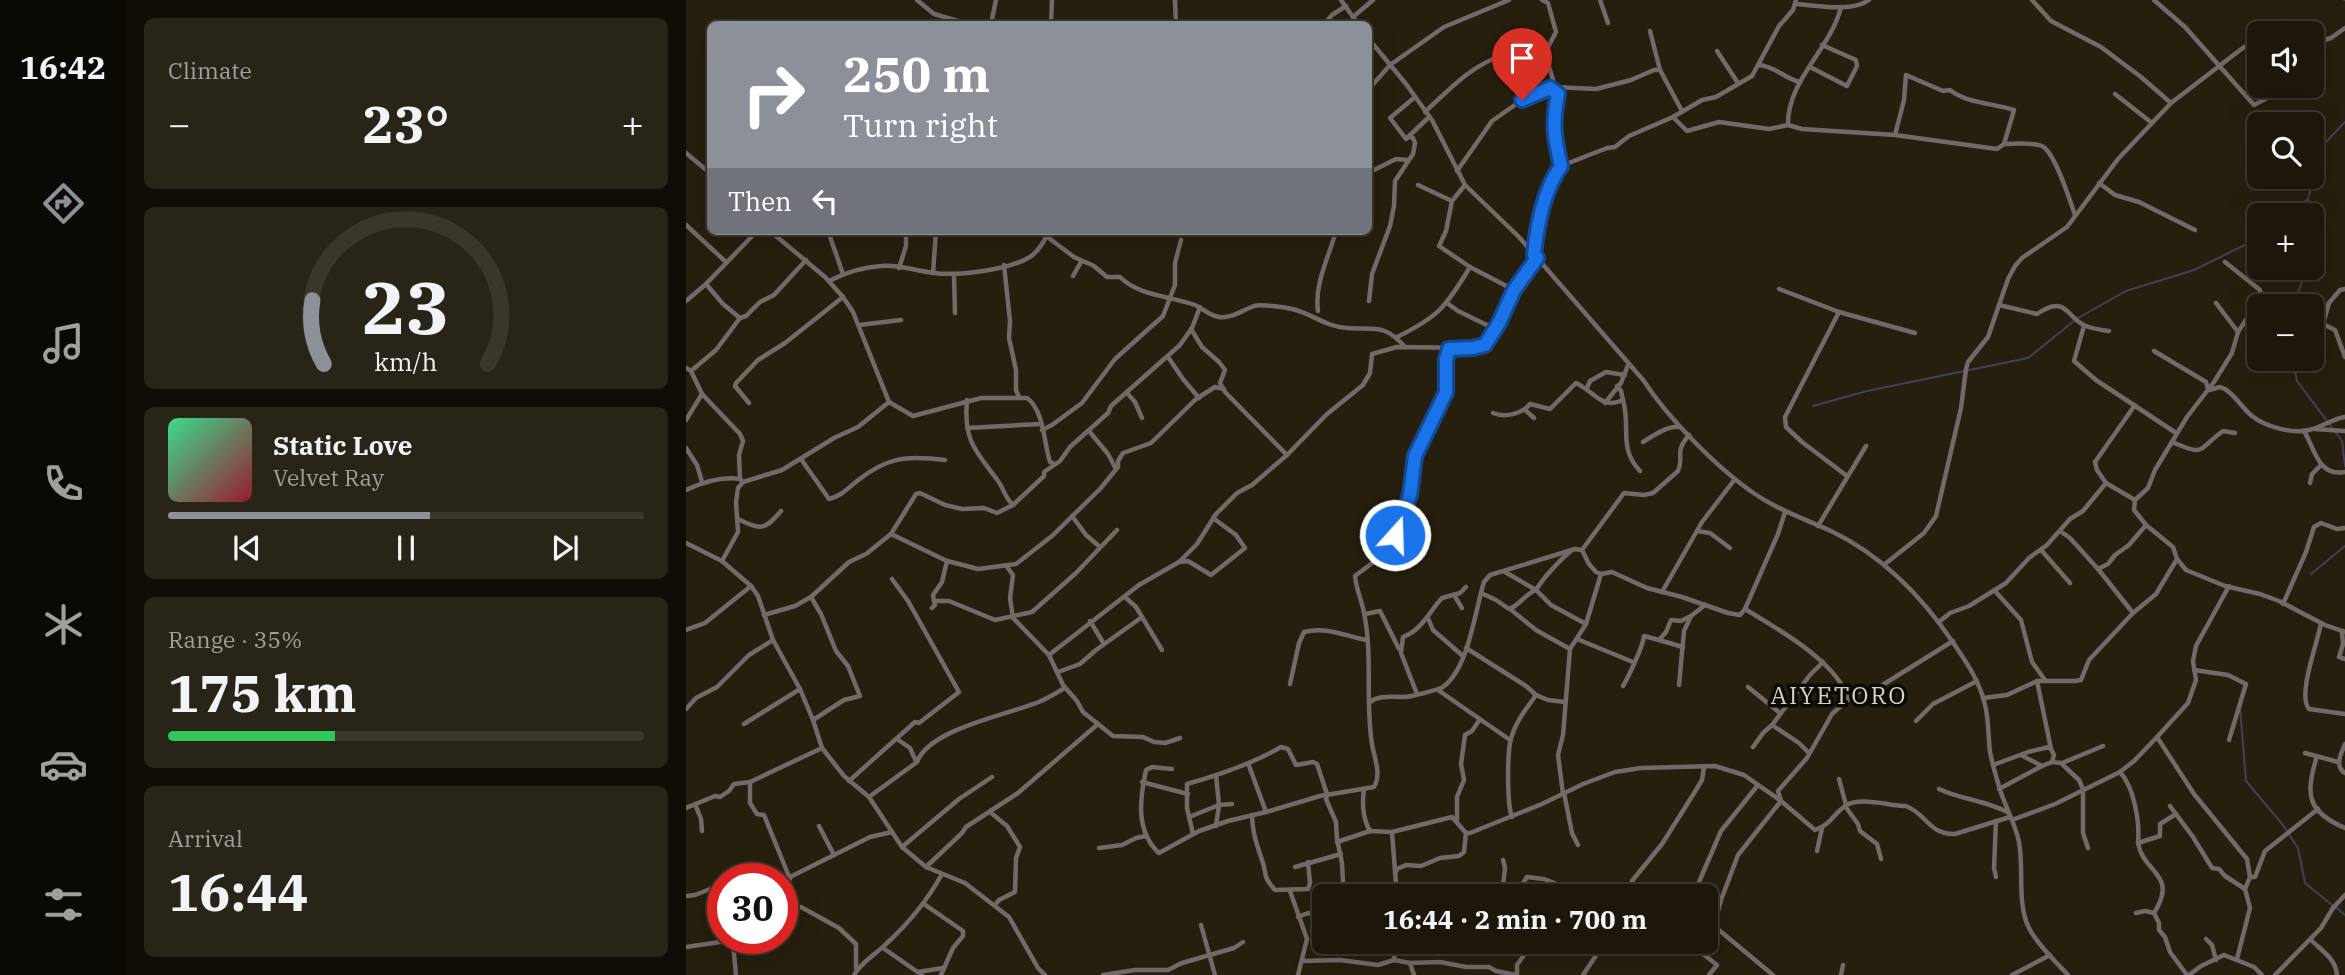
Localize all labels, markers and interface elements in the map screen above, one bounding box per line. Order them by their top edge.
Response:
map controls [2247,21,2324,371]
button: sound [2247,21,2324,98]
pin [1492,28,1552,100]
icon: arrive [1503,39,1541,77]
text: 250 m [843,42,990,105]
text: 16:42 [20,46,106,88]
icon: right [728,49,819,140]
text: Climate [168,55,252,85]
text: 23° [363,90,449,157]
text: − [168,99,191,148]
text: + [621,99,644,148]
text: Turn right [843,104,998,146]
button: search [2247,112,2324,189]
icon: directions [39,179,88,228]
icon: left [806,182,844,220]
text: Then [728,184,792,218]
button: + [2247,203,2324,280]
text: 23 [362,260,450,355]
button: − [2247,294,2324,371]
icon: music [39,319,88,368]
text: km/h [374,345,438,378]
text: Static Love [273,428,412,462]
icon: phone [39,459,88,508]
text: Velvet Ray [273,462,384,492]
position arrow [1358,498,1432,572]
icon: previous [228,529,266,567]
icon: pause [387,529,425,567]
icon: next [546,529,584,567]
icon: climate [39,600,88,649]
text: Range · 35% [168,624,302,654]
text: 175 km [168,659,357,726]
district label: AIYETORO [1770,679,1908,711]
icon: car [39,740,88,789]
text: Arrival [168,823,243,853]
text: 16:44 [168,858,309,925]
speed limit sign: 30 [707,863,798,954]
icon: filters [39,880,88,929]
text: 16:44 · 2 min · 700 m [1383,902,1647,936]

